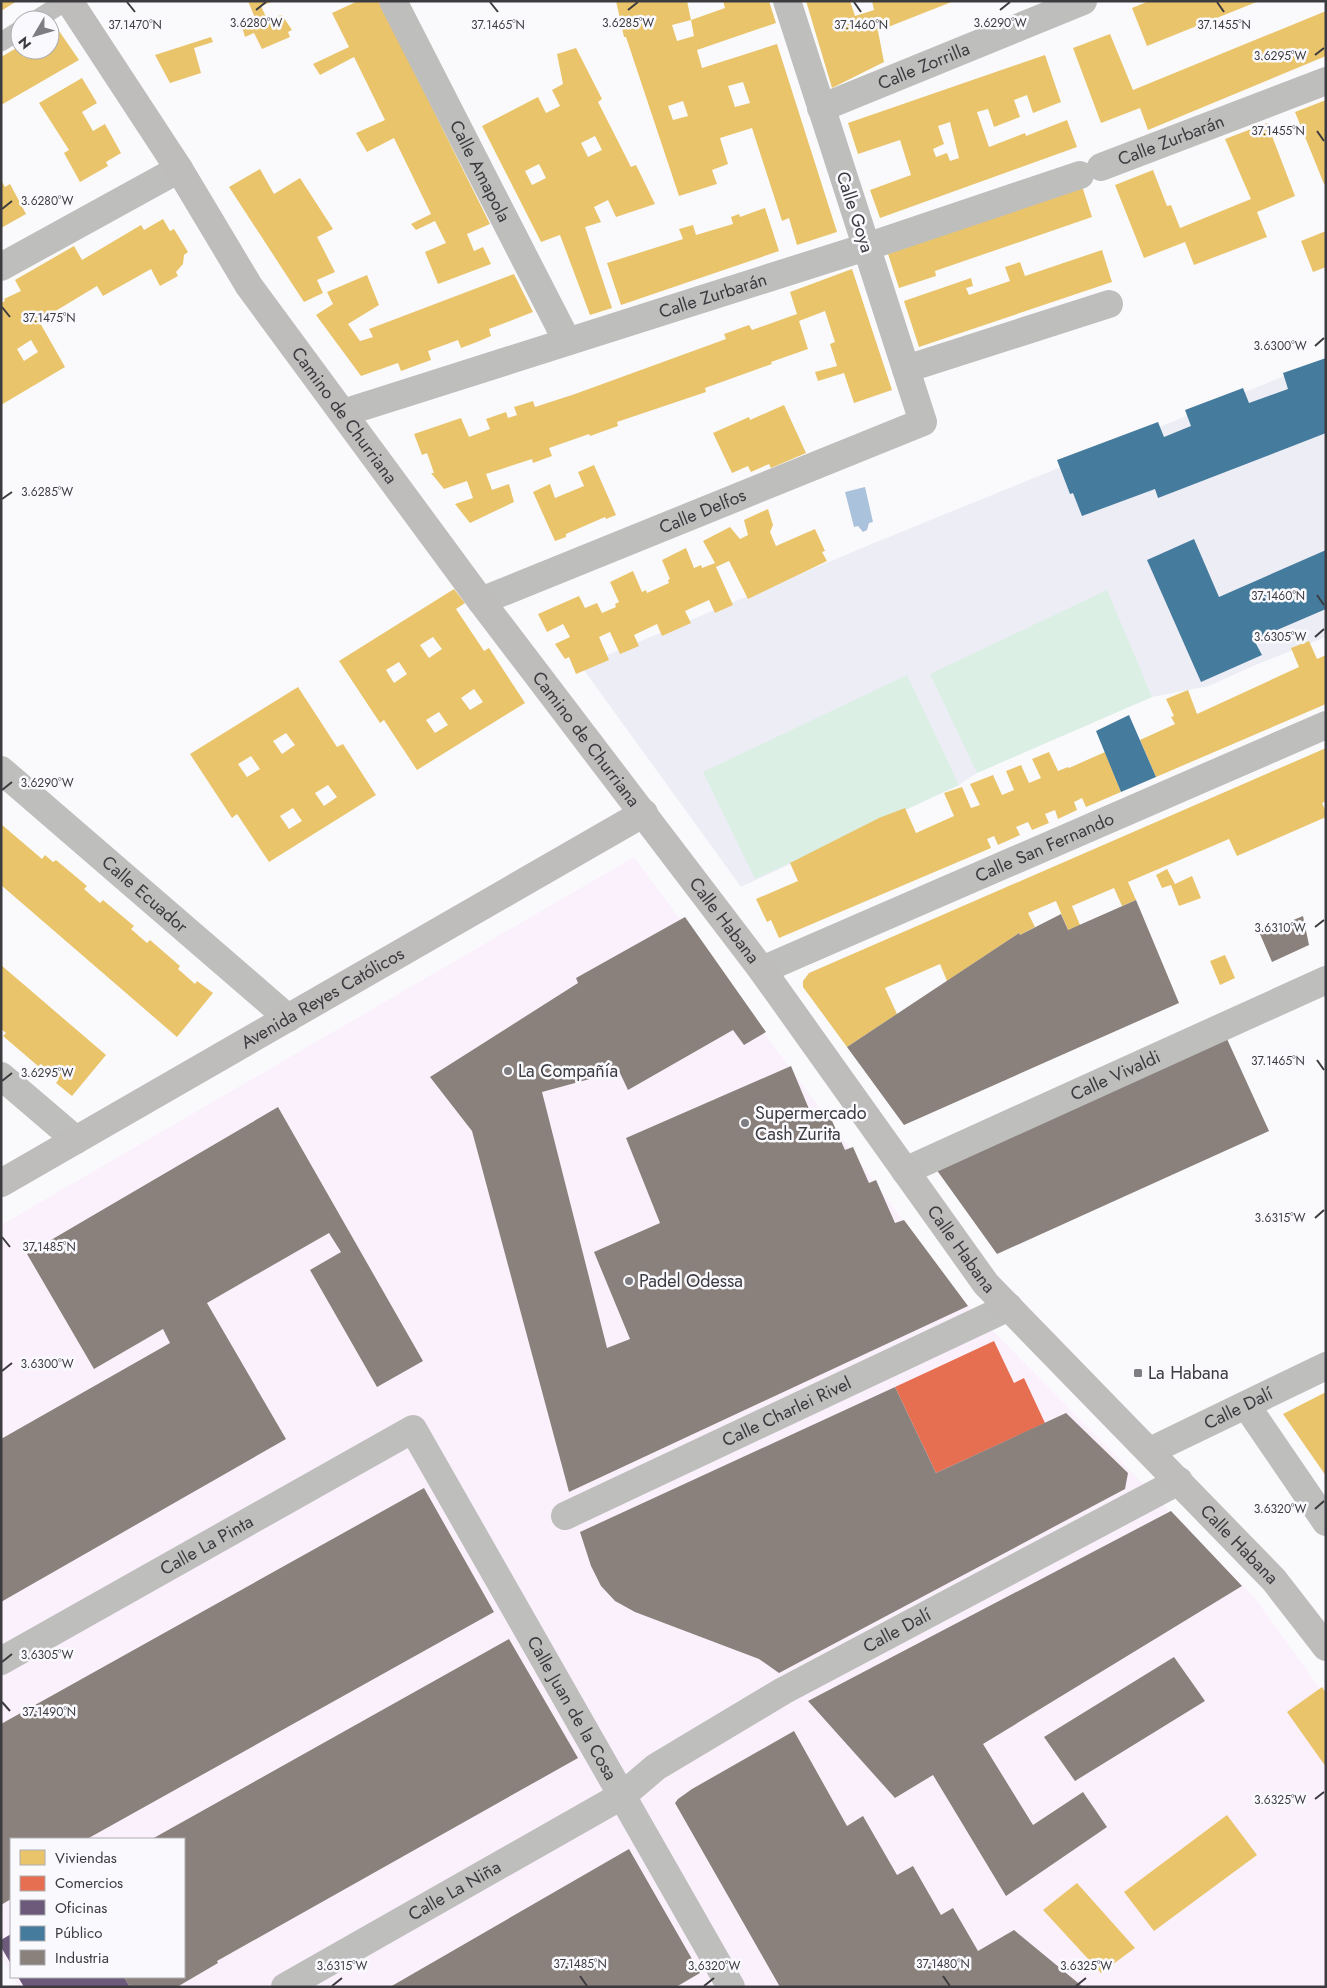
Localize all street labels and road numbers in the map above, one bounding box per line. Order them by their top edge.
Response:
street label: Calle Zorrilla [874,36,974,96]
street label: Calle Zurbarán [1114,108,1228,172]
street label: Calle Amapola [443,115,517,227]
street label: Calle Goya [830,168,880,256]
street label: Calle Zurbarán [655,266,770,325]
street label: Camino de Churriana [285,342,404,489]
street label: Calle Delfos [655,482,750,541]
street label: Camino de Churriana [526,666,646,812]
street label: Calle San Fernando [971,806,1118,889]
street label: Calle Ecuador [96,849,194,940]
street label: Calle Habana [683,872,766,969]
street label: Avenida Reyes Católicos [236,941,409,1055]
street label: Calle Vivaldi [1066,1044,1165,1107]
street label: Calle Habana [921,1200,1001,1299]
street label: Calle Charlei Rivel [718,1370,856,1453]
street label: Calle Dalí [1199,1380,1278,1436]
street label: Calle Habana [1194,1498,1284,1590]
street label: Calle La Pinta [155,1509,258,1582]
street label: Calle Dalí [858,1601,937,1659]
street label: Calle Juan de la Cosa [520,1631,624,1785]
street label: Calle La Niña [403,1854,506,1927]

